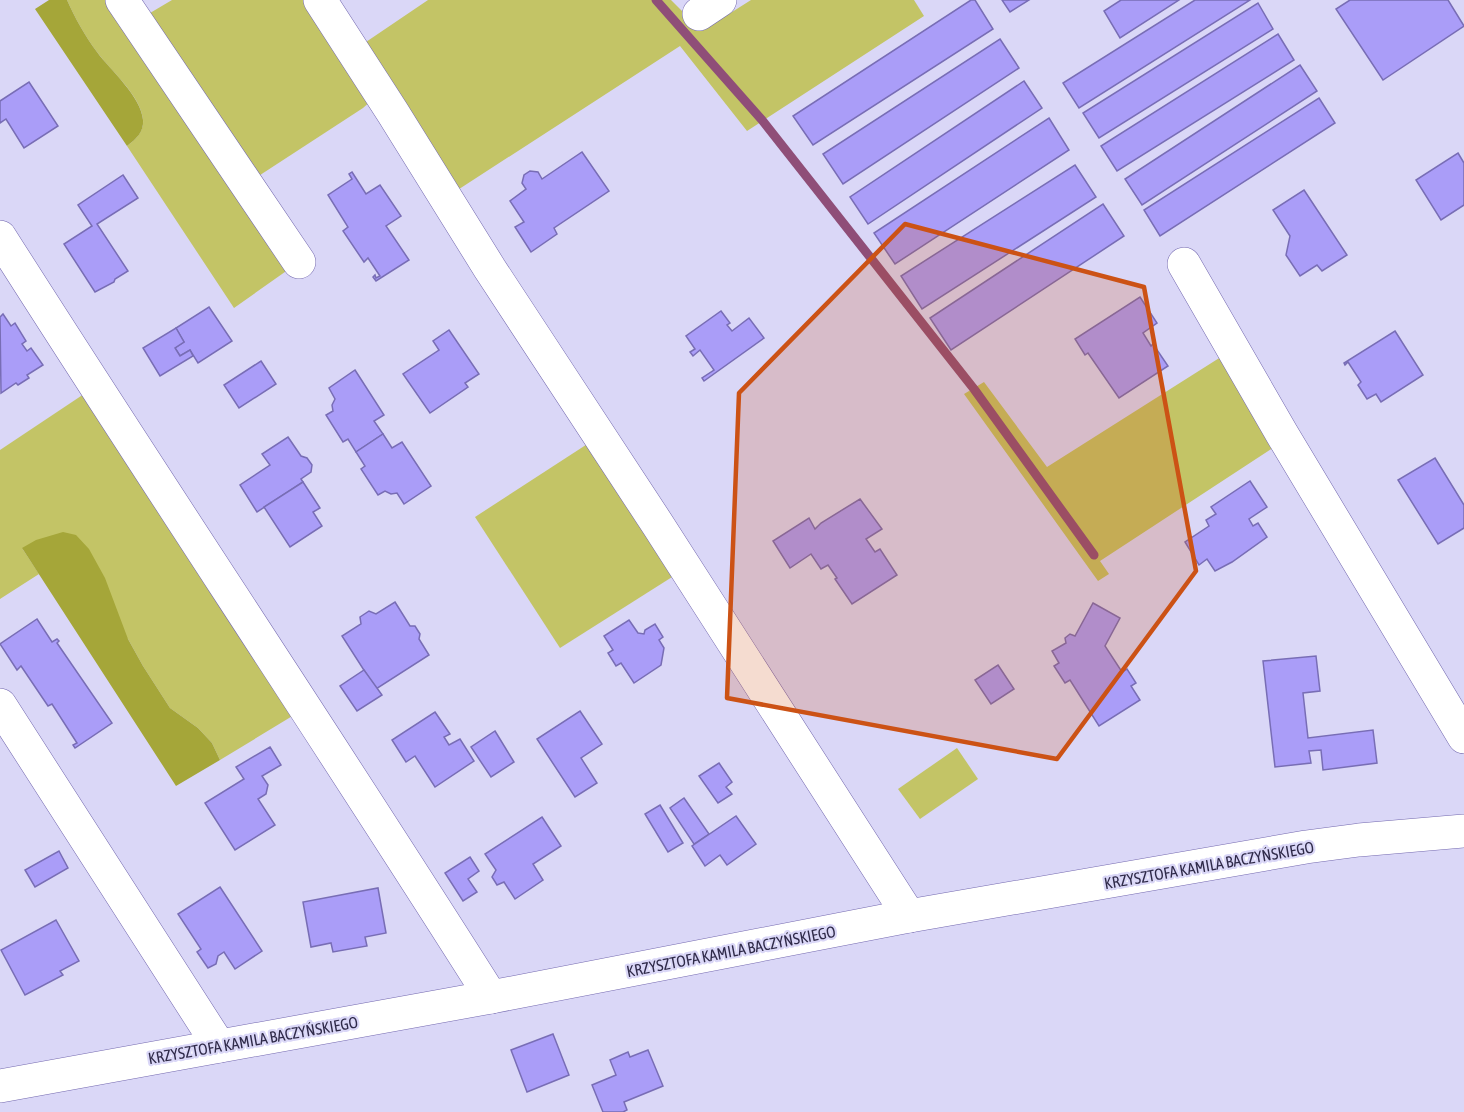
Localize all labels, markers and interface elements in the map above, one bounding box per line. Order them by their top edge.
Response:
street label: KRZYSZTOFA KAMILA BACZYŃSKIEGO [1103,838,1315,892]
street label: KRZYSZTOFA KAMILA BACZYŃSKIEGO [625,922,837,980]
street label: KRZYSZTOFA KAMILA BACZYŃSKIEGO [147,1013,359,1067]

